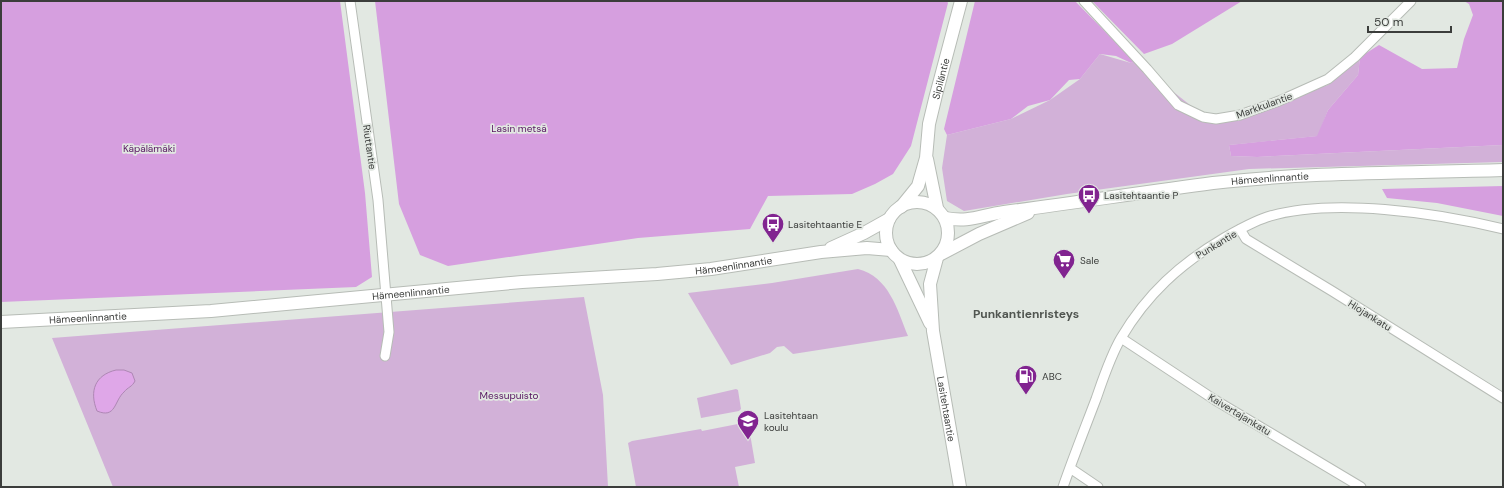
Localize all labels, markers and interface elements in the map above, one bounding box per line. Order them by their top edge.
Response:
scale bar [1368,8,1451,34]
text: 50 m [1374,14,1403,30]
street label: Sipiläntie [929,56,953,101]
street label: Markkulantie [1234,89,1294,122]
park label: Lasin metsä [491,122,547,135]
street label: Riuttantie [360,124,379,171]
park label: Käpälämäki [123,142,175,155]
street label: Hämeenlinnantie [1231,169,1309,188]
bus stop icon: Lasitehtaantie P [1076,182,1102,215]
place label: Lasitehtaantie P [1104,189,1179,202]
bus stop icon: Lasitehtaantie E [760,211,786,244]
place label: Lasitehtaantie E [788,218,863,231]
street label: Punkantie [1193,227,1239,262]
supermarket icon: Sale [1051,247,1077,280]
street label: Hämeenlinnantie [695,254,773,277]
place label: Sale [1080,254,1099,267]
street label: Hämeenlinnantie [372,283,450,303]
street label: Hiojankatu [1346,297,1394,334]
district label: Punkantienristeys [973,306,1079,322]
street label: Hämeenlinnantie [49,309,127,326]
fuel station icon: ABC [1013,363,1039,396]
place label: ABC [1042,370,1062,383]
street label: Lasitehtaantie [934,375,958,443]
park label: Messupuisto [480,389,538,402]
street label: Kaivertajankatu [1206,391,1274,438]
school or university icon: Lasitehtaan koulu [735,408,761,441]
place label: Lasitehtaan koulu [764,409,818,434]

